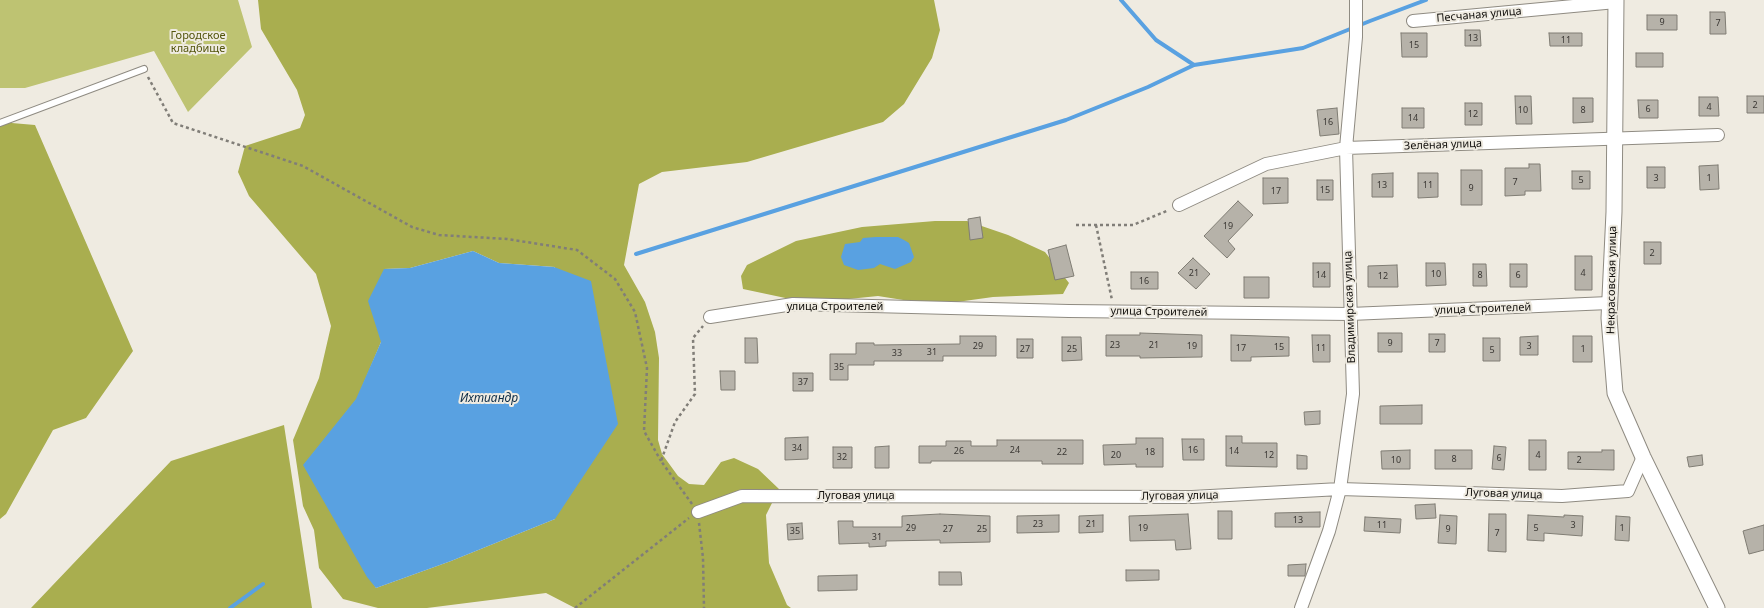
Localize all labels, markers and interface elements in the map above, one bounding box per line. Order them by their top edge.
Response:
street label: Песчаная улица [1436,5,1522,25]
house number: 9 [1659,17,1665,27]
house number: 7 [1715,18,1721,28]
park label: Городское кладбище [170,29,226,55]
house number: 13 [1468,33,1478,43]
house number: 11 [1561,35,1571,45]
house number: 15 [1409,40,1419,50]
house number: 2 [1752,100,1758,110]
house number: 4 [1706,102,1712,112]
house number: 6 [1645,104,1651,114]
house number: 10 [1518,105,1528,115]
house number: 8 [1580,105,1586,115]
house number: 12 [1468,109,1478,119]
house number: 14 [1408,113,1418,123]
house number: 16 [1323,117,1333,127]
street label: Зелёная улица [1404,137,1482,153]
house number: 3 [1653,173,1659,183]
house number: 1 [1706,173,1712,183]
house number: 5 [1578,175,1584,185]
house number: 7 [1512,177,1518,187]
house number: 13 [1377,180,1387,190]
house number: 11 [1423,180,1433,190]
house number: 9 [1468,183,1474,193]
house number: 15 [1320,185,1330,195]
house number: 17 [1271,186,1281,196]
house number: 19 [1223,221,1233,231]
street label: Некрасовская улица [1604,226,1620,334]
house number: 2 [1649,248,1655,258]
street label: Владимирская улица [1341,250,1359,364]
house number: 21 [1189,268,1199,278]
house number: 4 [1580,268,1586,278]
house number: 10 [1431,269,1441,279]
house number: 14 [1316,270,1326,280]
house number: 8 [1477,270,1483,280]
house number: 6 [1515,270,1521,280]
house number: 12 [1378,271,1388,281]
house number: 16 [1139,276,1149,286]
street label: улица Строителей [787,300,883,314]
street label: улица Строителей [1434,301,1532,317]
street label: улица Строителей [1111,305,1207,319]
house number: 9 [1387,338,1393,348]
house number: 7 [1434,338,1440,348]
house number: 23 [1110,340,1120,350]
house number: 21 [1149,340,1159,350]
house number: 29 [973,341,983,351]
house number: 19 [1187,341,1197,351]
house number: 3 [1526,341,1532,351]
house number: 15 [1274,342,1284,352]
house number: 17 [1236,343,1246,353]
house number: 11 [1316,343,1326,353]
house number: 27 [1020,344,1030,354]
house number: 25 [1067,344,1077,354]
house number: 1 [1580,344,1586,354]
house number: 5 [1489,345,1495,355]
house number: 31 [927,347,937,357]
house number: 33 [892,348,902,358]
house number: 35 [834,362,844,372]
house number: 37 [798,377,808,387]
water label: Ихтиандр [460,392,518,406]
house number: 34 [792,443,802,453]
house number: 24 [1010,445,1020,455]
house number: 16 [1188,445,1198,455]
house number: 26 [954,446,964,456]
house number: 14 [1229,446,1239,456]
house number: 22 [1057,447,1067,457]
house number: 18 [1145,447,1155,457]
house number: 20 [1111,450,1121,460]
house number: 12 [1264,450,1274,460]
house number: 4 [1535,450,1541,460]
house number: 32 [837,452,847,462]
house number: 6 [1496,453,1502,463]
house number: 8 [1451,454,1457,464]
house number: 10 [1391,455,1401,465]
house number: 2 [1576,455,1582,465]
street label: Луговая улица [1465,486,1543,502]
street label: Луговая улица [817,489,895,503]
street label: Луговая улица [1141,489,1219,503]
house number: 13 [1293,515,1303,525]
house number: 23 [1033,519,1043,529]
house number: 21 [1086,519,1096,529]
house number: 11 [1377,520,1387,530]
house number: 3 [1570,520,1576,530]
house number: 29 [906,523,916,533]
house number: 19 [1138,523,1148,533]
house number: 5 [1533,523,1539,533]
house number: 1 [1619,523,1625,533]
house number: 27 [943,524,953,534]
house number: 25 [977,524,987,534]
house number: 9 [1445,524,1451,534]
house number: 35 [790,526,800,536]
house number: 7 [1494,528,1500,538]
house number: 31 [872,532,882,542]

